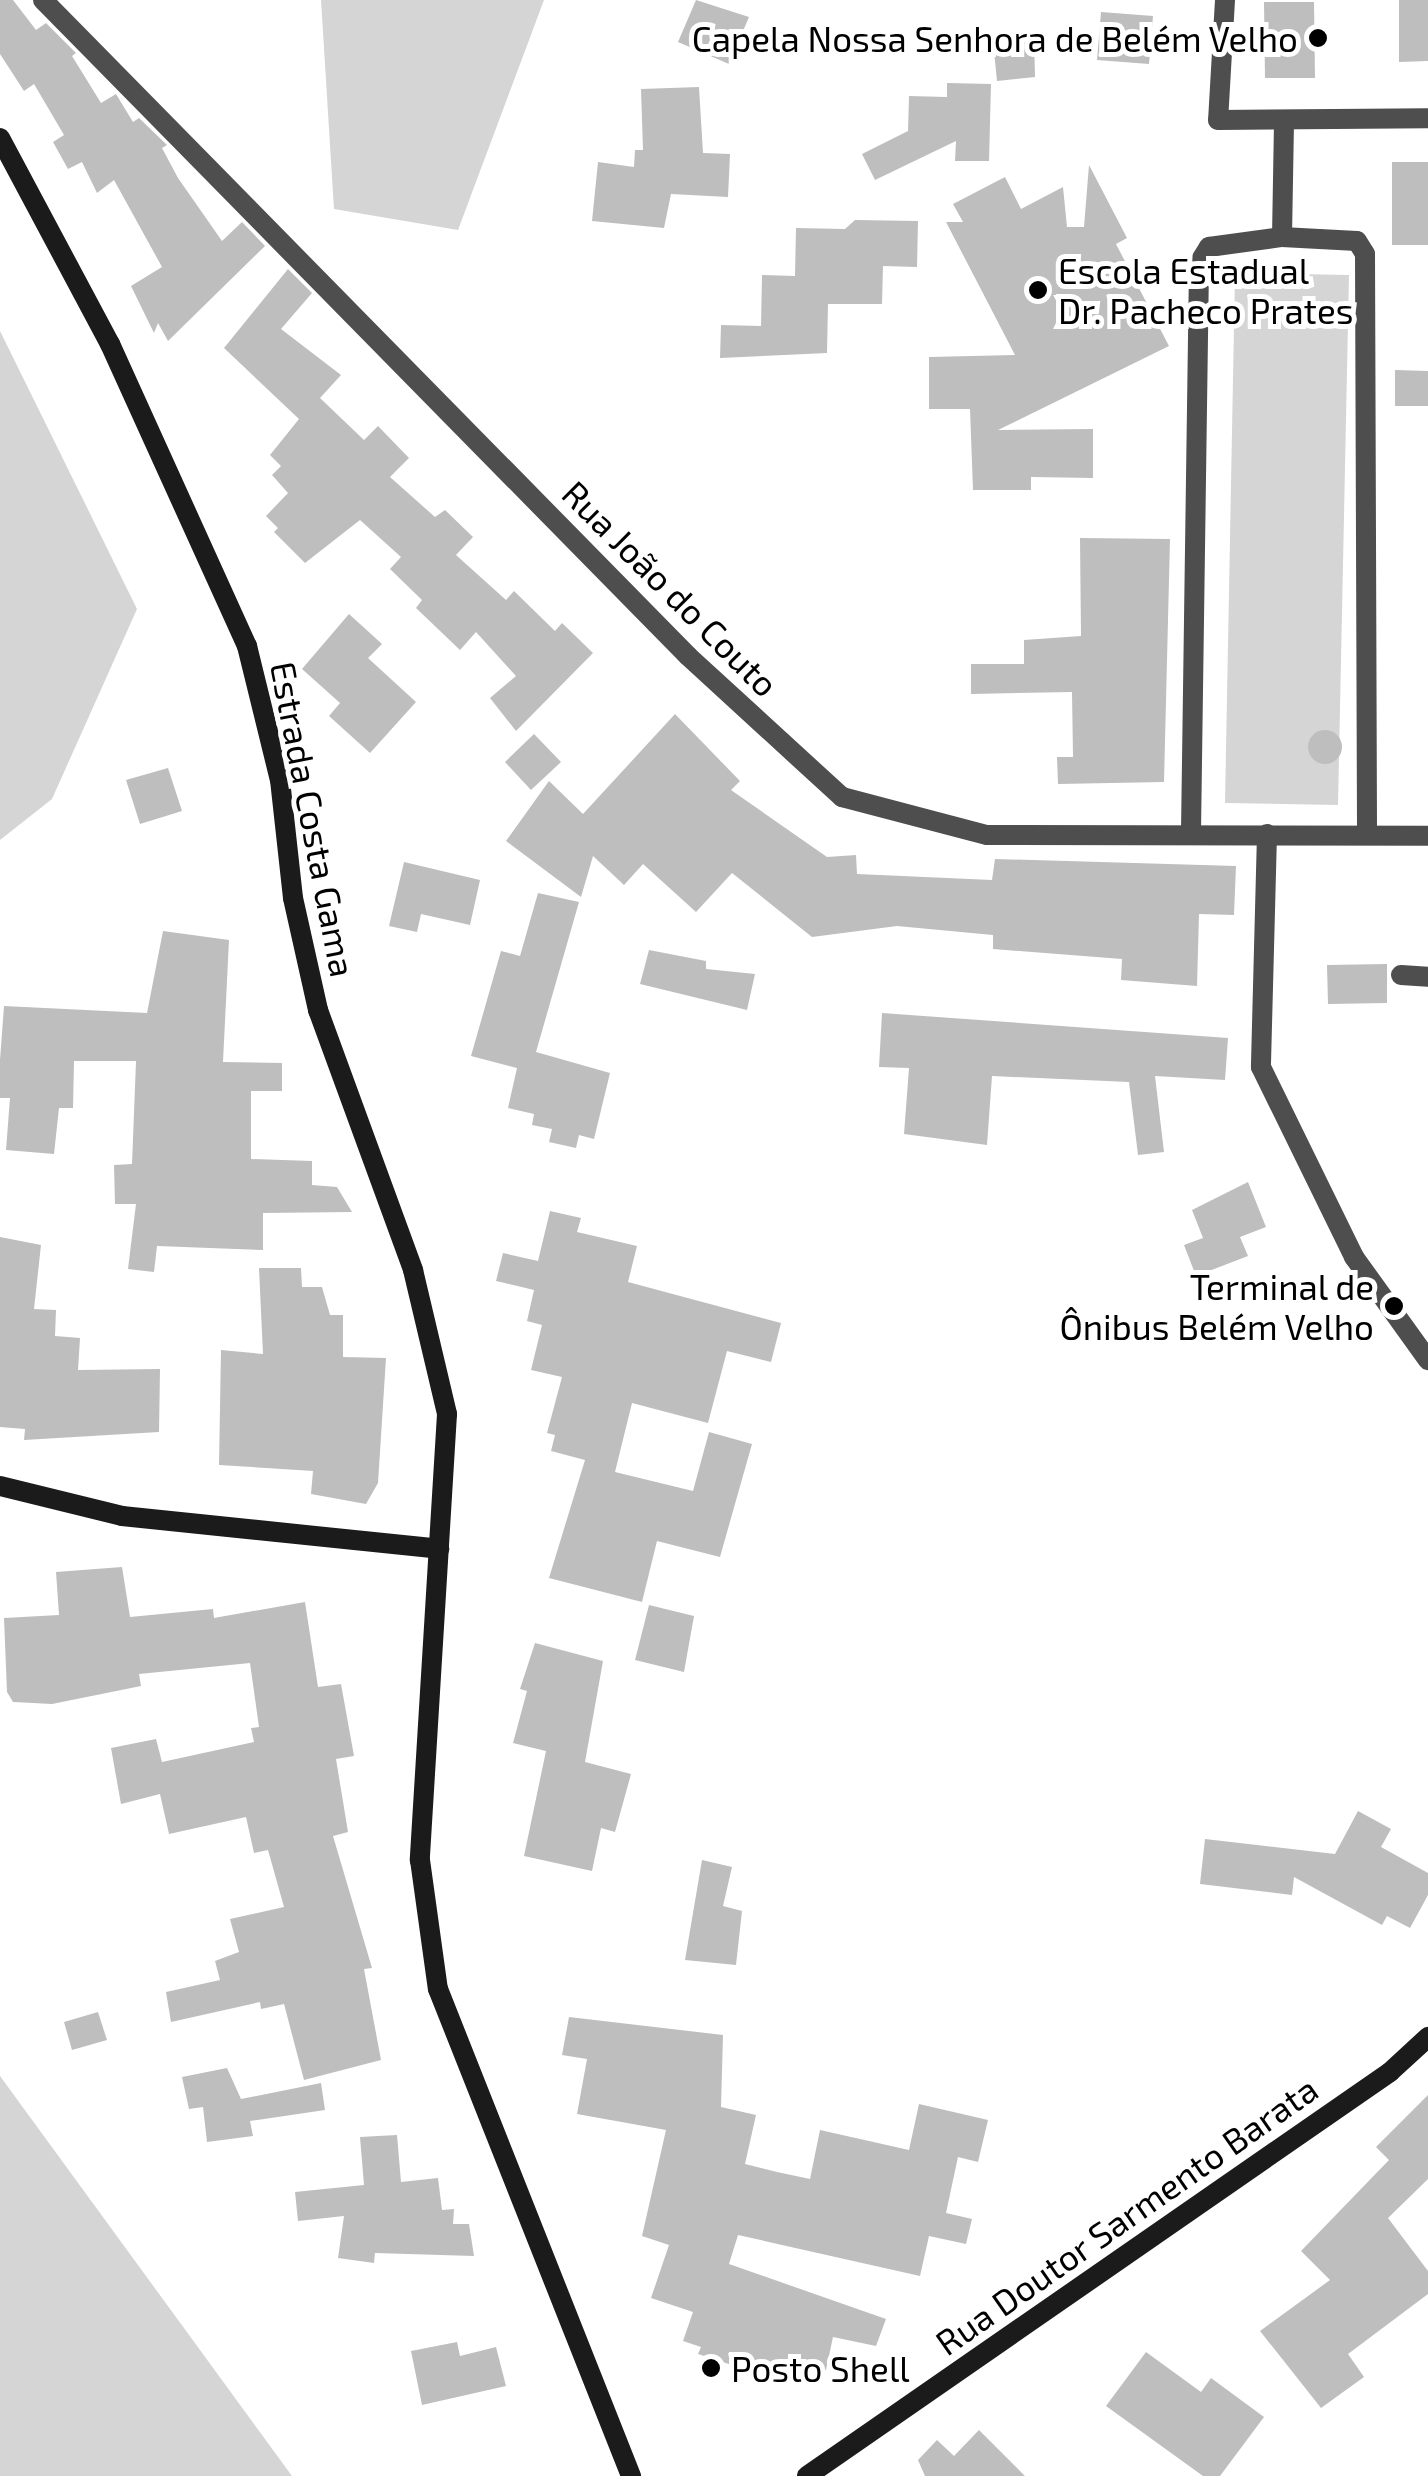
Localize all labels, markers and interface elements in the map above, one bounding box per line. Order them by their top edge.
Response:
place label: Capela Nossa Senhora de Belém Velho [691,17,1298,59]
marker: Capela Nossa Senhora de Belém Velho [1307,27,1329,49]
place label: Escola Estadual Dr. Pacheco Prates [1058,249,1354,331]
marker: Escola Estadual Dr. Pacheco Prates [1027,279,1049,301]
street label: Rua João do Couto [554,471,788,705]
street label: Estrada Costa Gama [263,658,365,980]
place label: Terminal de Ônibus Belém Velho [1059,1265,1374,1347]
marker: Terminal de Ônibus Belém Velho [1383,1295,1405,1317]
street label: Rua Doutor Sarmento Barata [927,2067,1325,2363]
place label: Posto Shell [731,2347,910,2389]
marker: Posto Shell [700,2357,722,2379]

